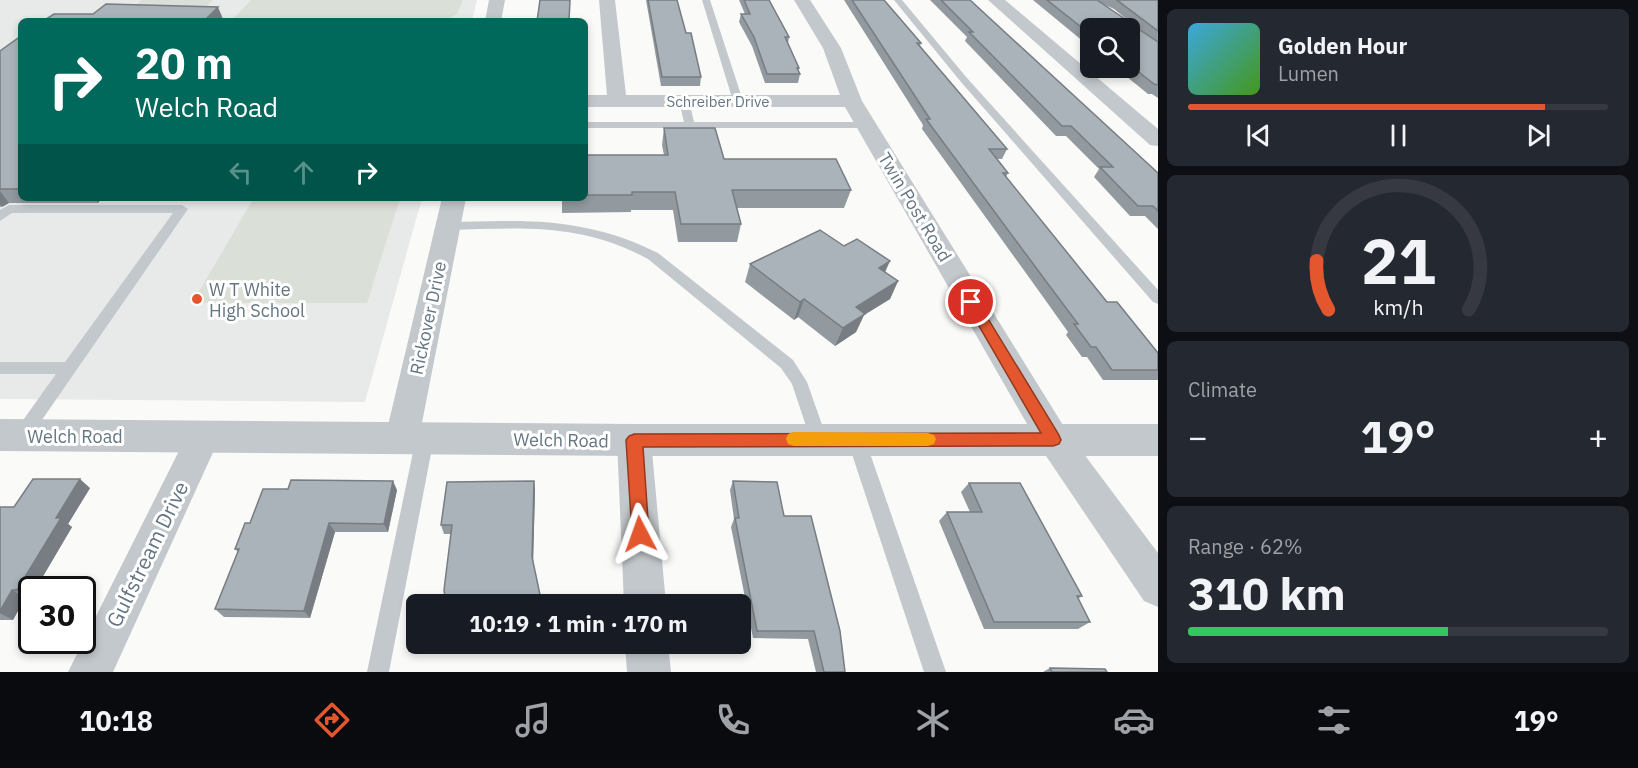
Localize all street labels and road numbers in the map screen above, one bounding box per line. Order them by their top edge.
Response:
street label: Schreiber Drive [667,92,770,111]
street label: Twin Post Road [873,148,957,266]
street label: Rickover Drive [405,259,451,377]
street label: Welch Road [27,425,123,448]
street label: Welch Road [513,428,609,452]
street label: Gulfstream Drive [100,476,194,632]

